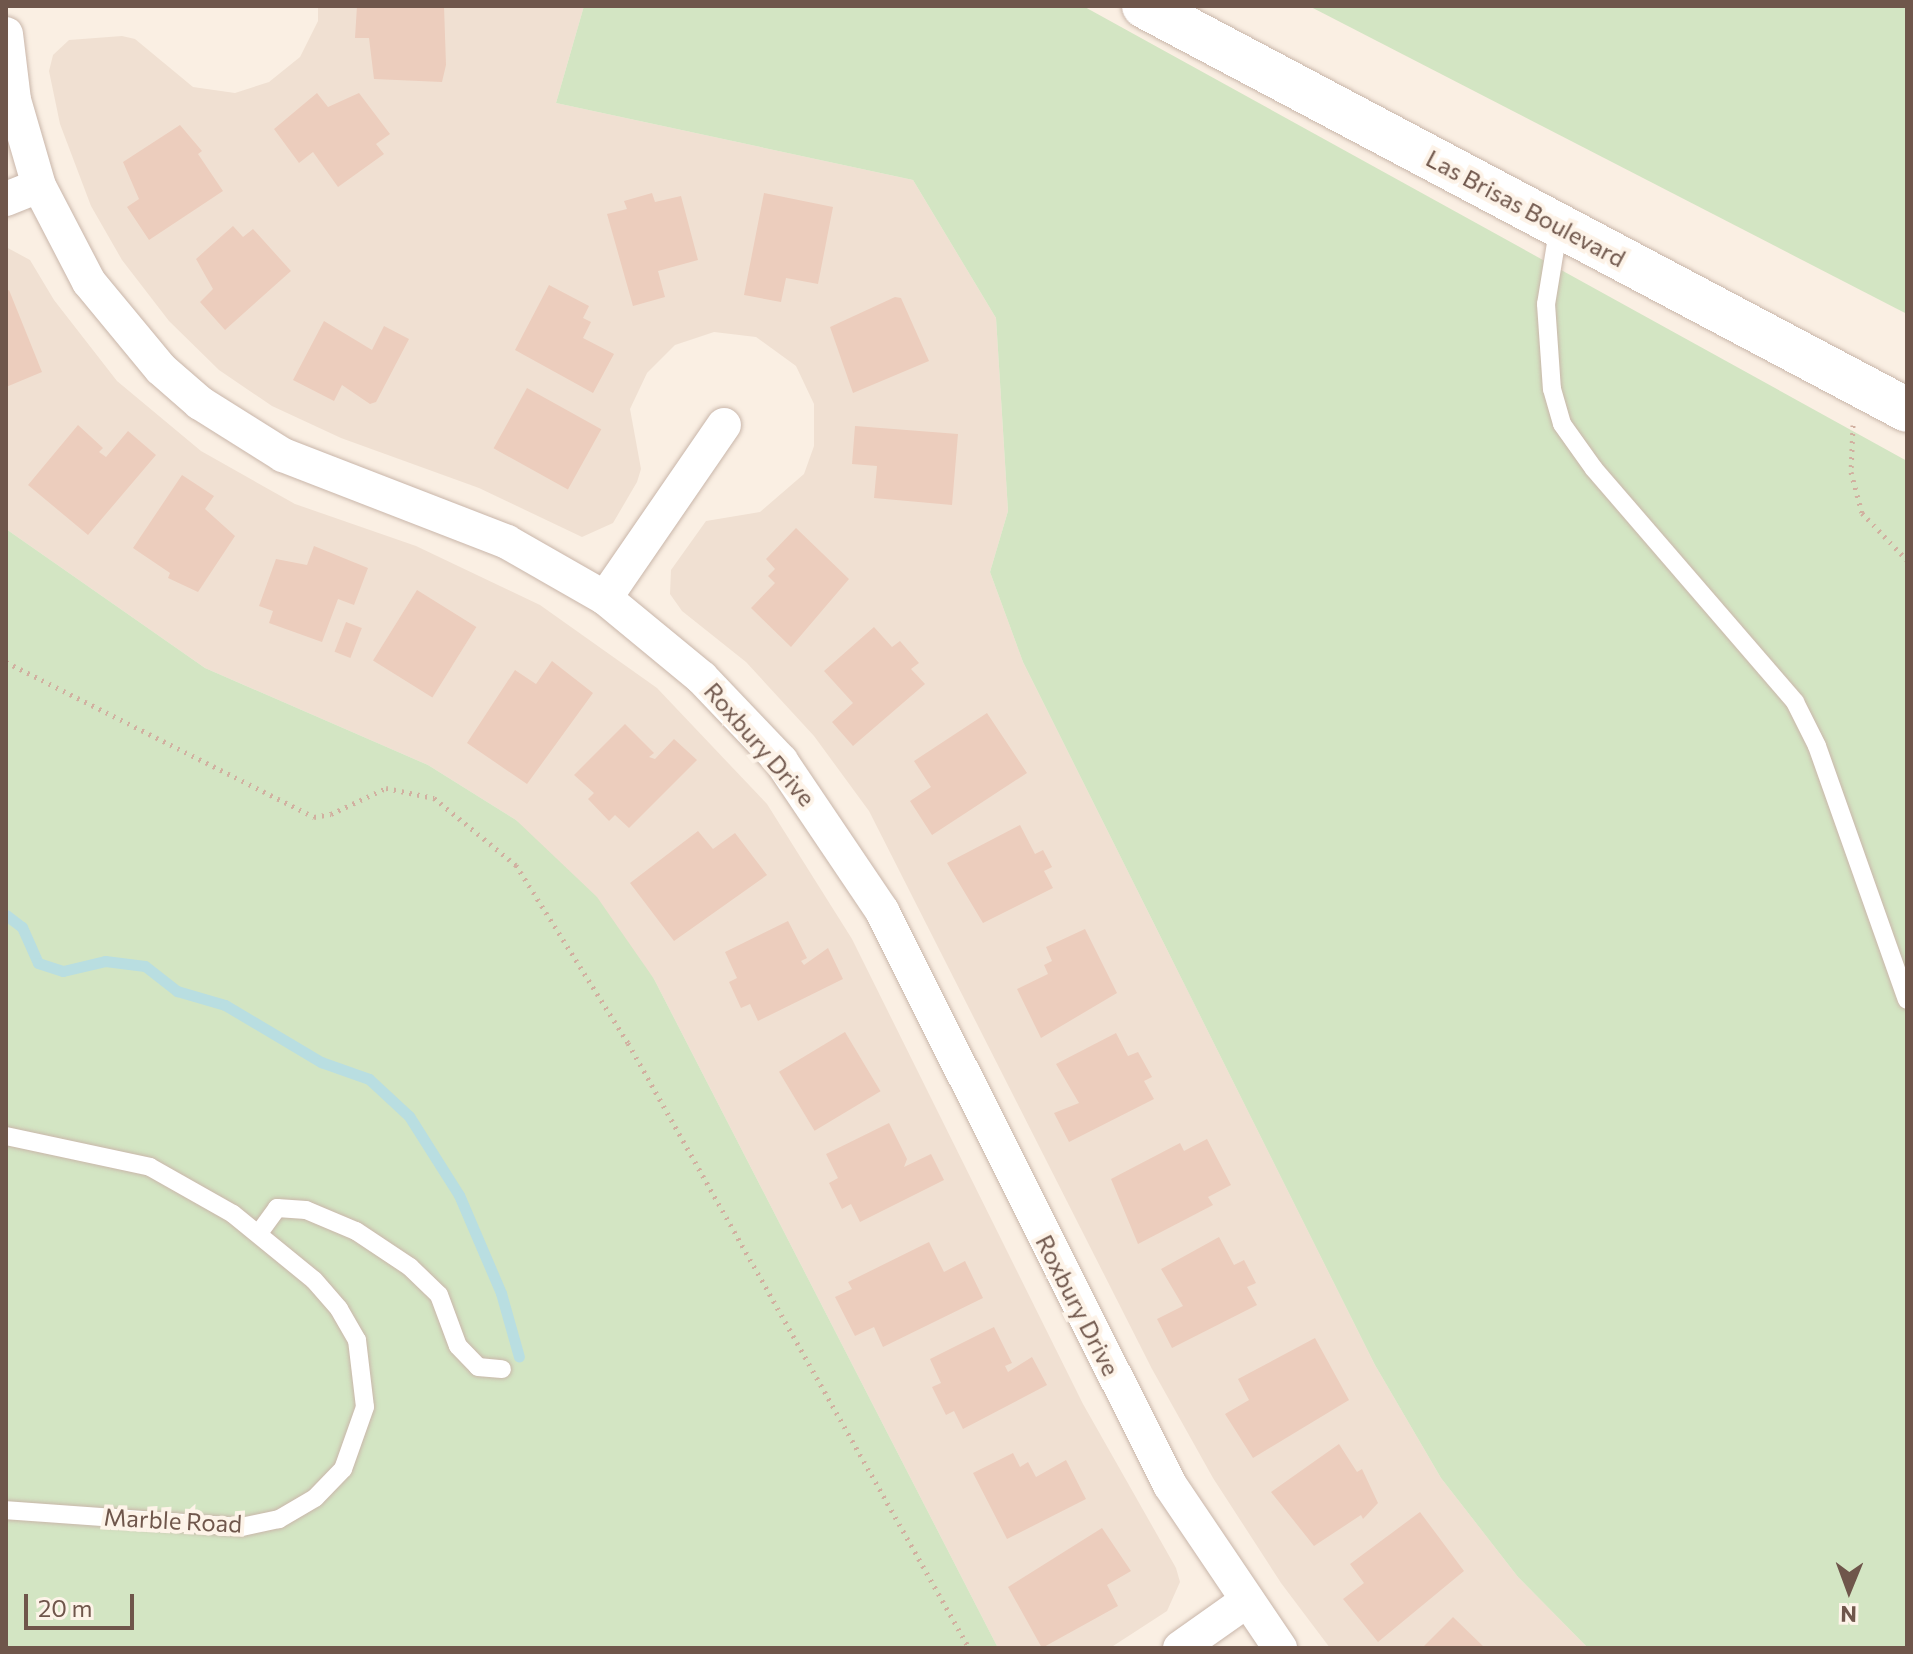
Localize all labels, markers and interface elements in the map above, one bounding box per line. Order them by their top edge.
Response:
street label: Las Brisas Boulevard [1422,143,1630,273]
street label: Roxbury Drive [699,676,821,812]
street label: Roxbury Drive [1030,1230,1126,1380]
street label: Marble Road [103,1502,243,1538]
north arrow [1809,1550,1889,1630]
scale bar [28,1578,138,1628]
text: 20 m [38,1593,92,1622]
text: N [1840,1601,1857,1628]

